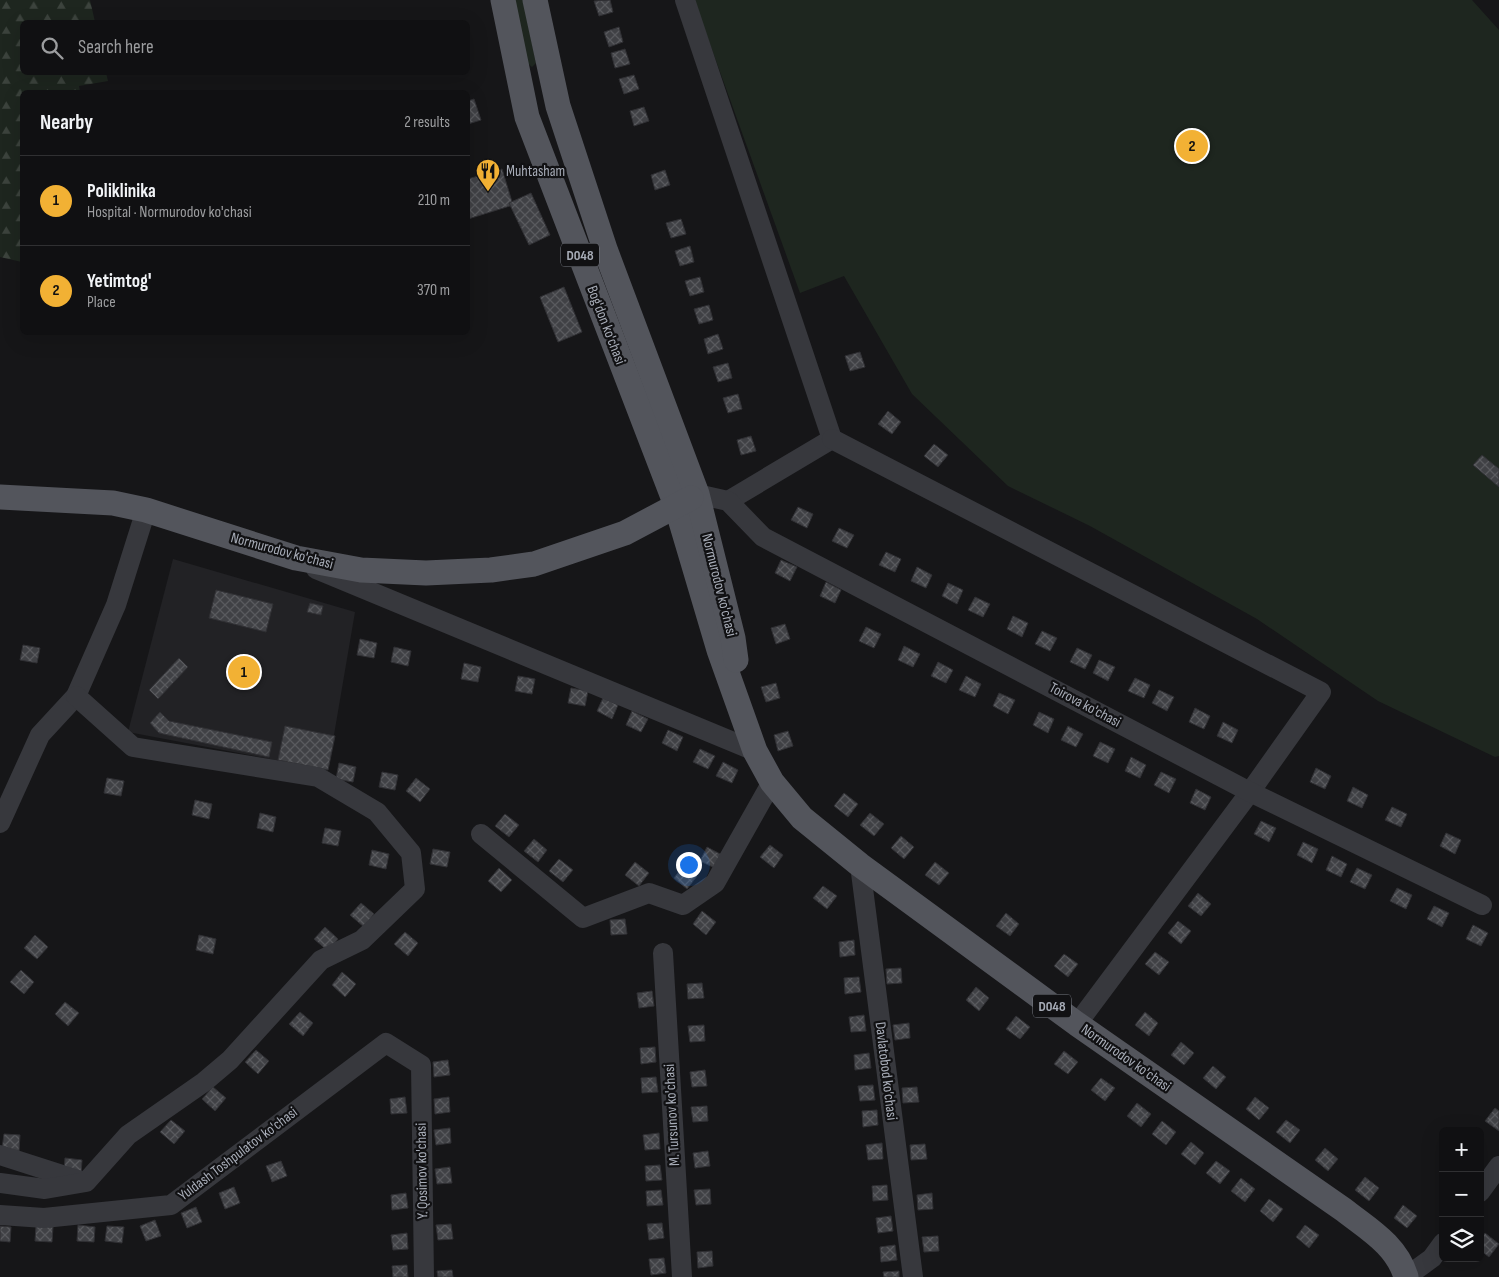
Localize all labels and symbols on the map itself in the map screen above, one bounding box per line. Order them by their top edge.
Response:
pin: 2 [1176,127,1208,165]
restaurant icon: Muhtasham [475,158,501,192]
place label: Muhtasham [506,162,565,181]
road number: D048 [561,244,599,266]
street label: Bog'don ko'chasi [582,283,630,367]
street label: Normurodov ko'chasi [229,528,336,574]
street label: Normurodov ko'chasi [697,532,741,639]
pin: 1 [228,653,260,691]
street label: Toirova ko'chasi [1046,678,1124,732]
your location [676,852,702,878]
road number: D048 [1033,994,1071,1018]
street label: Normurodov ko'chasi [1077,1020,1175,1096]
street label: Davlatobod ko’chasi [871,1021,901,1122]
street label: M. Tursunov ko'chasi [660,1063,684,1167]
street label: Yuldash Toshpulatov ko'chasi [175,1103,302,1205]
street label: Y. Qosimov ko'chasi [412,1123,432,1219]

